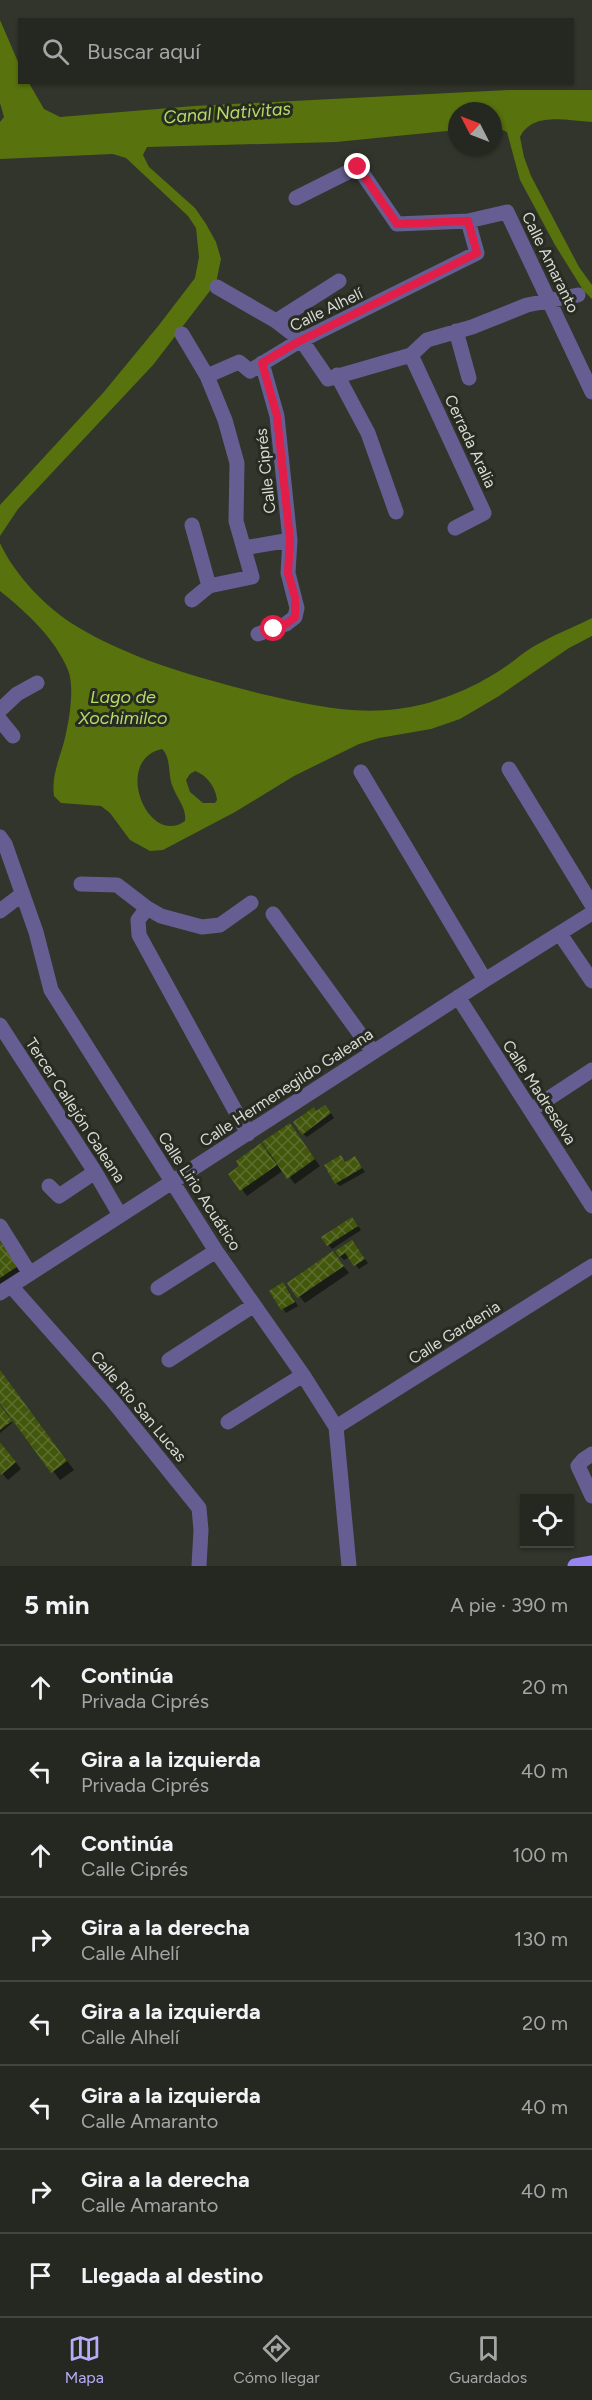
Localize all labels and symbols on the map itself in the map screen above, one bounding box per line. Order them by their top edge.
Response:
water label: Canal Nativitas [162,98,292,128]
north arrow [448,102,502,156]
route end [344,153,370,179]
street label: Calle Amaranto [518,209,583,316]
street label: Calle Alhelí [287,283,367,335]
street label: Cerrada Aralia [441,392,500,491]
street label: Calle Ciprés [252,427,279,515]
route start [260,615,286,641]
water label: Lago de Xochimilco [78,686,167,729]
street label: Calle Hermenegildo Galeana [196,1024,376,1151]
street label: Tercer Callejón Galeana [22,1034,129,1186]
street label: Calle Madreselva [499,1037,580,1148]
street label: Calle Lirio Acuático [154,1128,245,1254]
street label: Calle Gardenia [405,1297,503,1368]
street label: Calle Río San Lucas [87,1347,190,1466]

